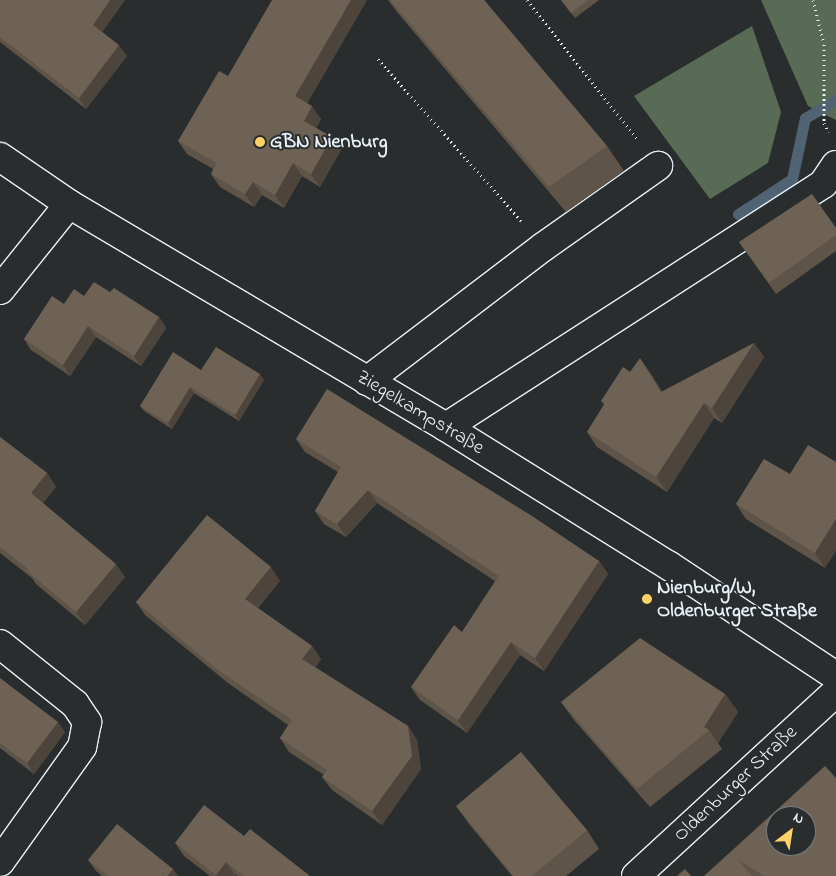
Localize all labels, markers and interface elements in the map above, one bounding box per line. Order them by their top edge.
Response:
place label: GBN Nienburg [270,130,388,154]
marker: GBN Nienburg [254,136,266,148]
street label: Ziegelkampstraße [352,365,488,461]
place label: Nienburg/W, Oldenburger Straße [657,576,817,623]
marker: Nienburg/W, Oldenburger Straße [641,593,653,605]
street label: Oldenburger Straße [669,721,803,847]
north arrow [766,806,816,856]
text: N [789,807,808,830]

